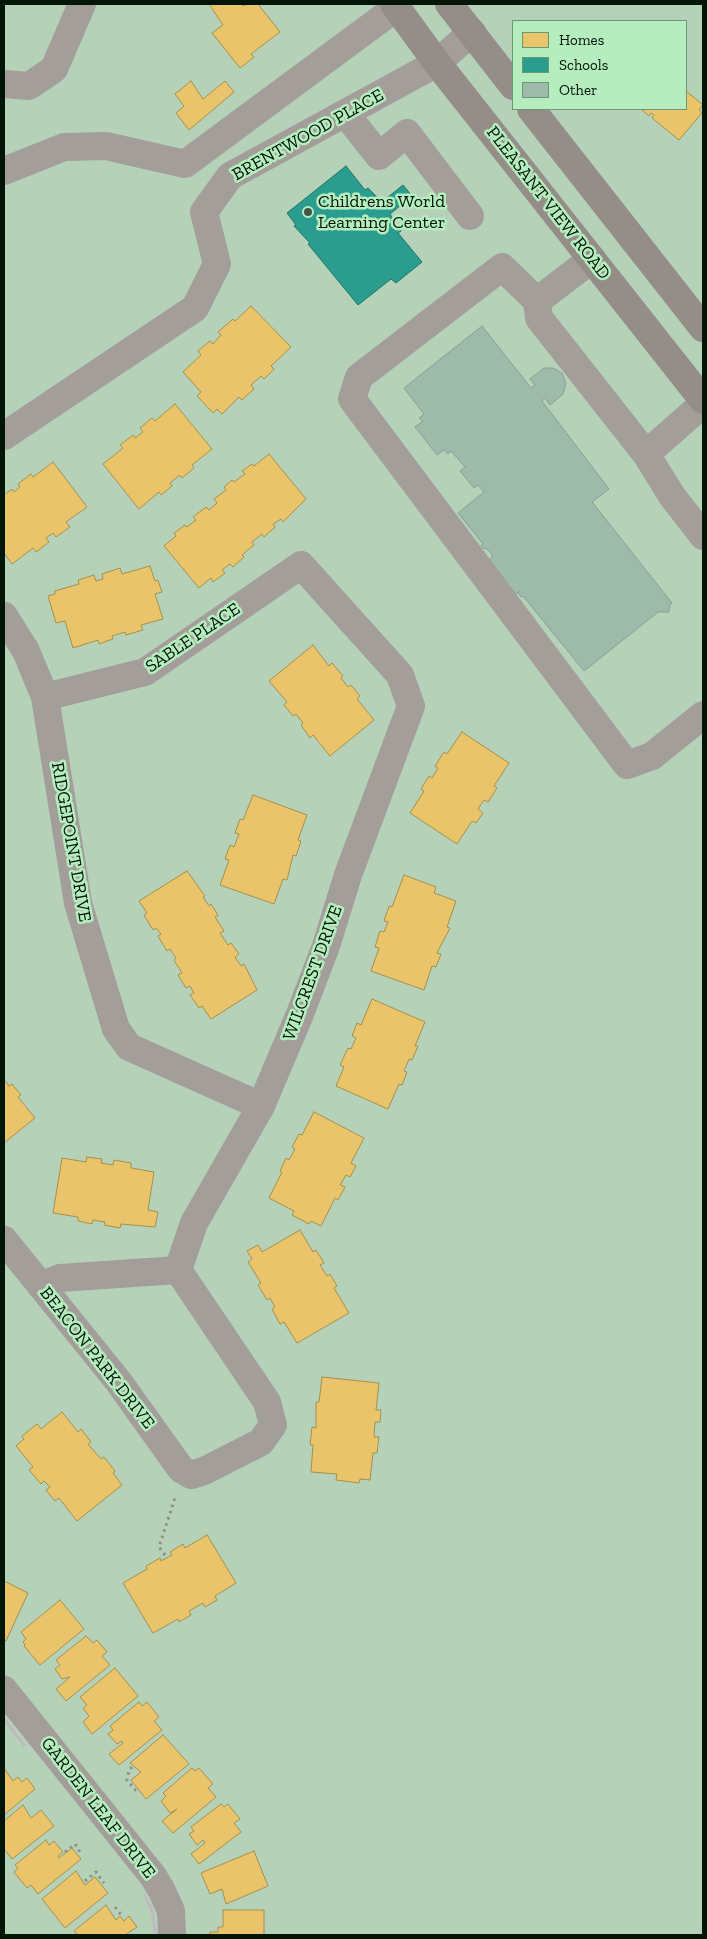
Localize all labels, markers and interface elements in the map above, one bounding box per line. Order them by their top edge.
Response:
legend [512,20,687,110]
text: Homes [559,31,604,49]
text: Schools [559,56,608,74]
text: Other [559,81,597,99]
street label: BRENTWOOD PLACE [229,84,387,186]
street label: PLEASANT VIEW ROAD [481,122,615,284]
place label: Childrens World Learning Center [318,191,445,233]
marker: Childrens World Learning Center [302,206,314,218]
street label: SABLE PLACE [141,598,245,678]
street label: RIDGEPOINT DRIVE [46,760,96,924]
street label: WILCREST DRIVE [279,902,347,1044]
street label: BEACON PARK DRIVE [35,1283,159,1433]
street label: GARDEN LEAF DRIVE [36,1733,160,1883]

